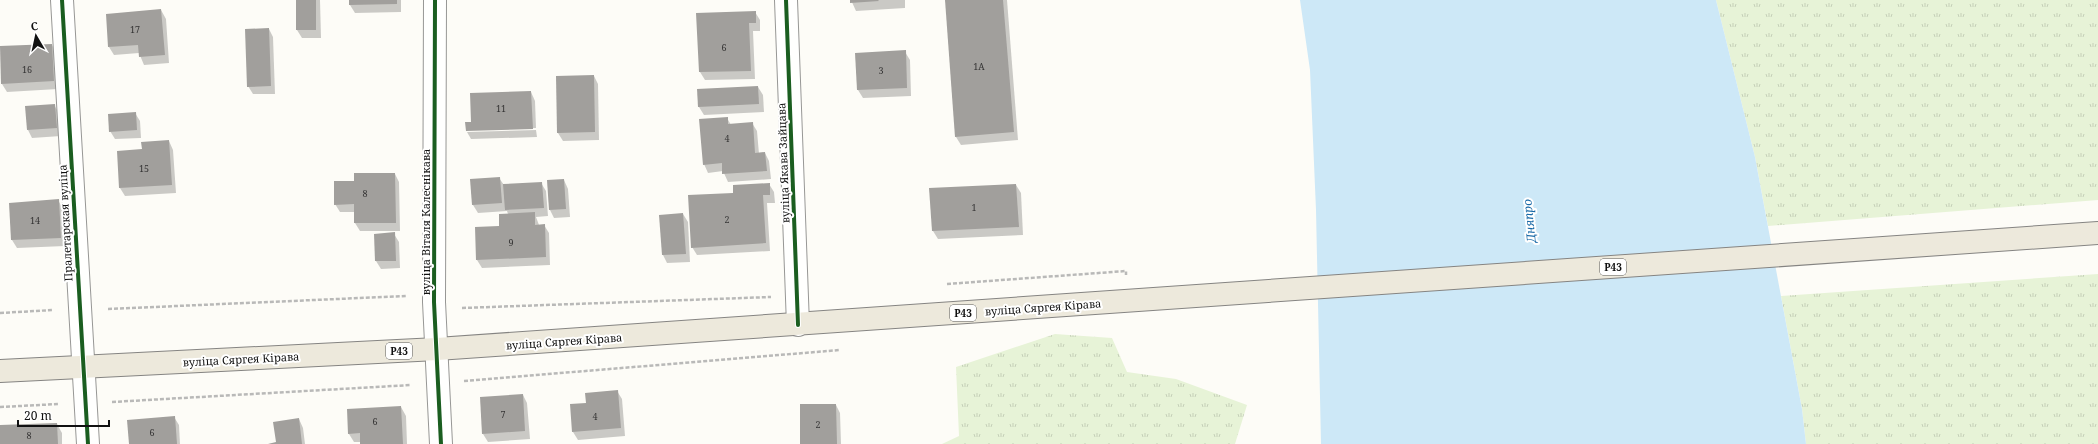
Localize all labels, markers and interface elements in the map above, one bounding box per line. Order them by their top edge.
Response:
north arrow [16,16,56,56]
text: С [30,18,39,34]
house number: 17 [130,23,140,36]
house number: 6 [721,41,727,54]
house number: 1А [973,60,985,73]
house number: 16 [22,63,32,76]
house number: 3 [878,64,884,77]
house number: 11 [496,102,506,115]
street label: вуліца Якава Зайцава [773,102,793,224]
house number: 4 [724,132,730,145]
street label: вуліца Віталя Калеснікава [418,149,433,295]
house number: 15 [139,162,149,175]
street label: Пралетарская вуліца [54,164,76,282]
house number: 8 [362,187,368,200]
water label: Дняпро [1518,198,1540,246]
house number: 1 [971,201,977,214]
house number: 2 [724,213,730,226]
house number: 14 [30,214,40,227]
house number: 9 [508,236,514,249]
road number: Р43 [1600,259,1626,275]
street label: вуліца Сяргея Кірава [984,295,1102,319]
road number: Р43 [950,305,976,321]
street label: вуліца Сяргея Кірава [505,329,623,353]
road number: Р43 [386,343,412,359]
street label: вуліца Сяргея Кірава [182,348,300,370]
scale bar [18,402,109,428]
text: 20 m [24,407,52,424]
house number: 7 [500,408,506,421]
house number: 4 [592,410,598,423]
house number: 6 [372,415,378,428]
house number: 2 [815,418,821,431]
house number: 6 [149,426,155,439]
house number: 8 [26,429,32,442]

